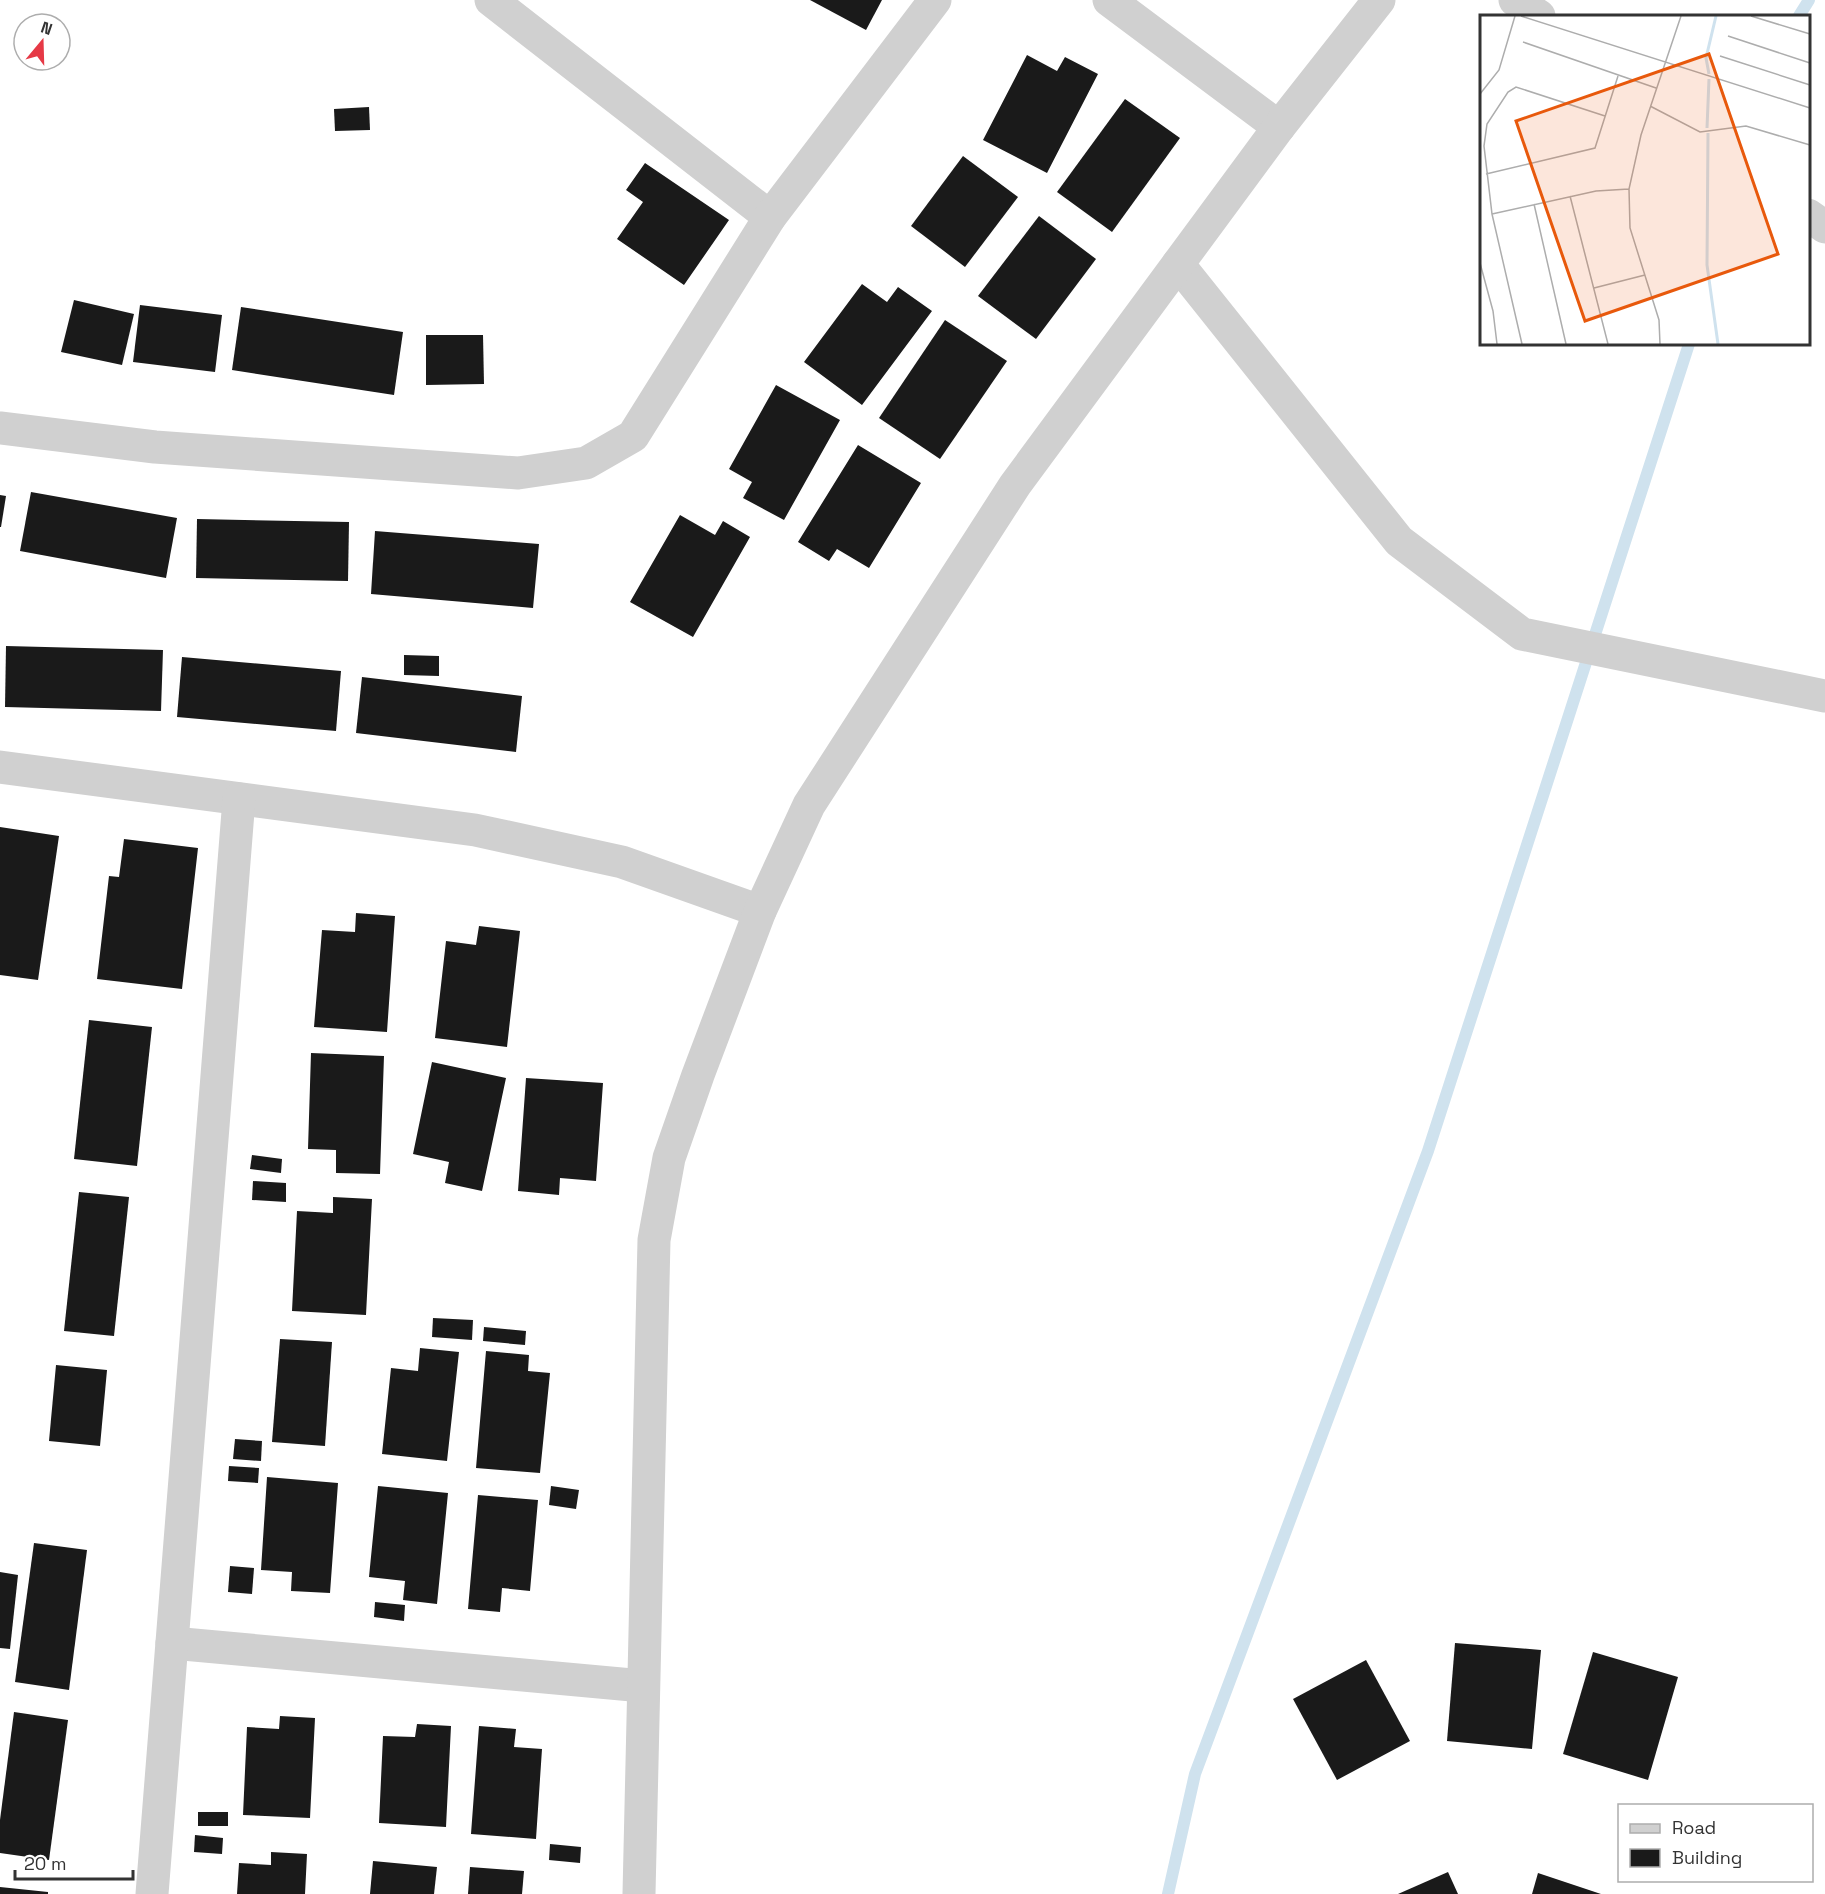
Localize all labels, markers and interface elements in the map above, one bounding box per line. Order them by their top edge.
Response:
north arrow [12,12,72,72]
inset map [1480,15,1810,345]
text: N [38,17,55,40]
legend [1618,1804,1813,1882]
text: Road [1672,1816,1716,1839]
scale bar [15,1843,134,1881]
text: Building [1672,1846,1742,1869]
text: 20 m [24,1852,67,1875]

